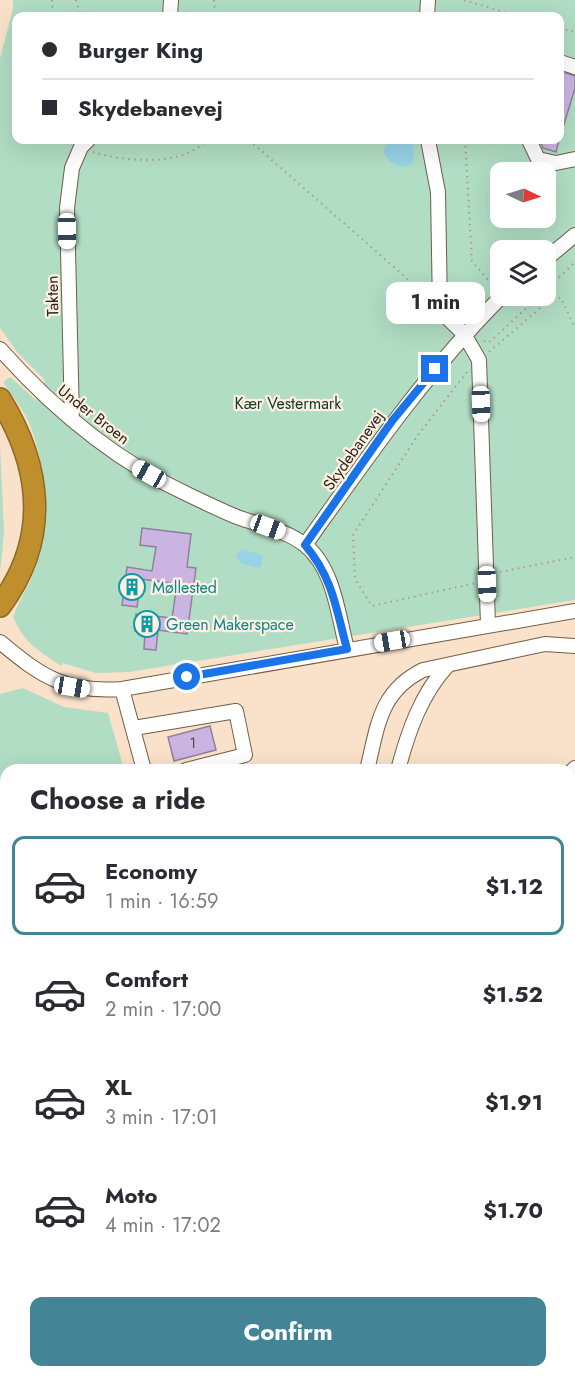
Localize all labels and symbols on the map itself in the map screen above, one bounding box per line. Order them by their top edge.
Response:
north arrow [490,162,556,228]
car [58,213,76,249]
street label: Takten [41,275,64,317]
callout: 1 min [386,282,484,324]
route end [421,355,448,382]
street label: Under Broen [53,379,135,450]
car [471,386,491,422]
park label: Kær Vestermark [235,392,342,415]
street label: Skydebanevej [317,406,389,495]
car [129,457,169,491]
car [248,512,288,542]
car [477,566,497,602]
building icon: Møllested [117,572,147,602]
place label: Møllested [152,576,217,599]
building icon: Green Makerspace [132,609,162,639]
place label: Green Makerspace [166,613,294,636]
car [373,629,411,653]
route start [173,663,200,690]
car [53,675,91,699]
house number: 1 [190,733,196,753]

